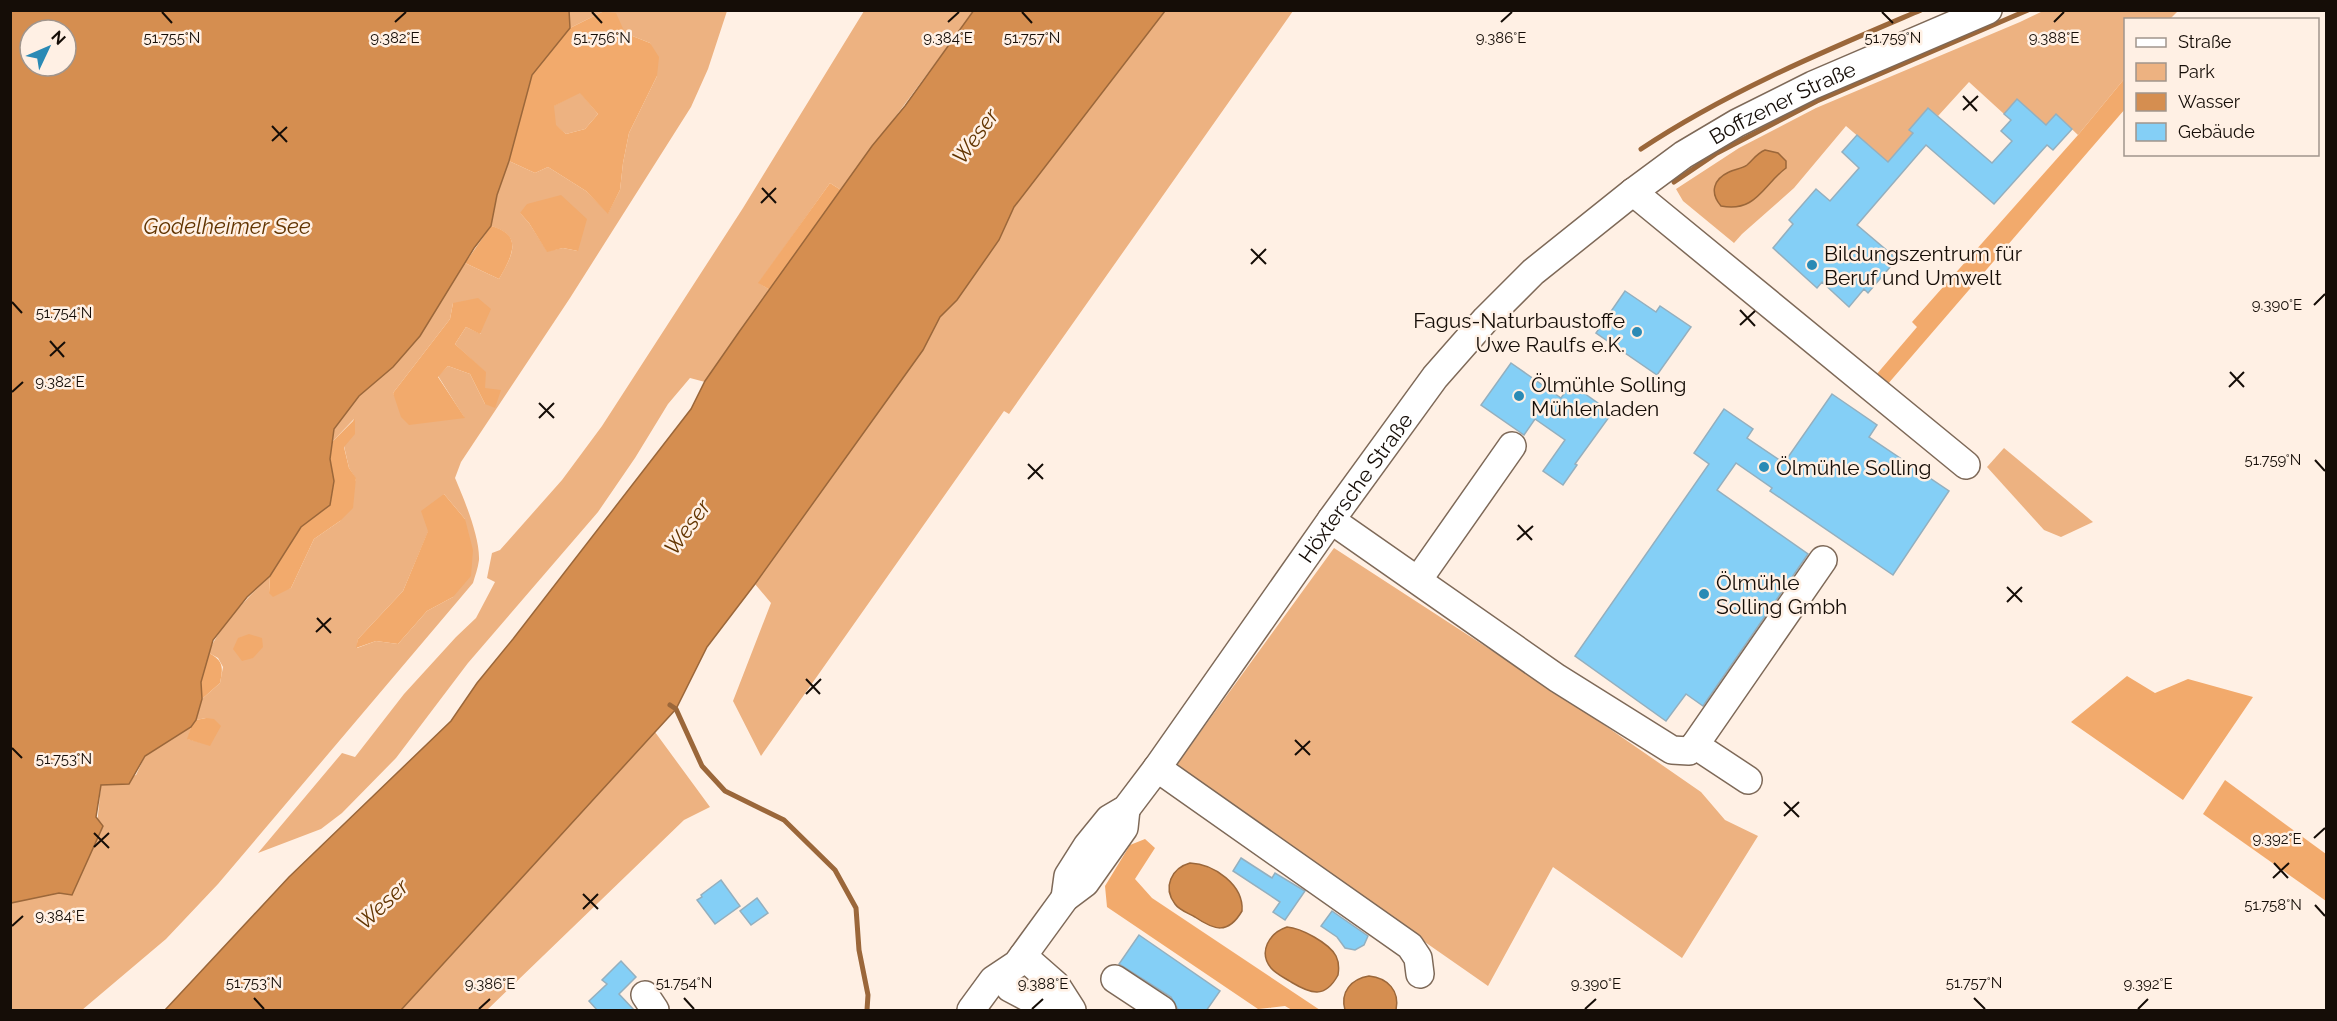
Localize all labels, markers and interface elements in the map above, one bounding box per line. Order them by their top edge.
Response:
north arrow [18,18,78,78]
legend [2124,18,2319,156]
text: N [47,27,70,49]
text: 51.755°N [144,29,200,47]
text: 9.382°E [370,29,420,47]
text: 51.756°N [573,29,631,47]
text: 9.384°E [923,29,973,47]
text: 51.757°N [1004,29,1060,47]
text: 9.386°E [1476,29,1526,47]
text: 51.759°N [1865,29,1921,47]
text: 9.388°E [2029,29,2079,47]
text: Straße [2178,31,2232,52]
street label: Boffzener Straße [1705,56,1859,149]
text: Park [2178,61,2215,82]
text: Wasser [2178,91,2241,112]
water label: Weser [946,102,1005,169]
text: Gebäude [2178,121,2255,142]
water label: Godelheimer See [143,213,311,239]
place label: Bildungszentrum für Beruf und Umwelt [1824,241,2023,290]
marker: Bildungszentrum für Beruf und Umwelt [1805,258,1819,272]
text: 9.390°E [2252,296,2302,314]
text: 51.754°N [36,304,92,322]
place label: Fagus-Naturbaustoffe Uwe Raulfs e.K. [1413,308,1625,357]
marker: Fagus-Naturbaustoffe Uwe Raulfs e.K. [1630,325,1644,339]
place label: Ölmühle Solling Mühlenladen [1531,372,1686,421]
text: 9.382°E [35,373,85,391]
marker: Ölmühle Solling Mühlenladen [1512,389,1526,403]
street label: Höxtersche Straße [1293,408,1417,567]
text: 51.759°N [2245,451,2301,469]
place label: Ölmühle Solling [1776,455,1931,480]
marker: Ölmühle Solling [1757,460,1771,474]
water label: Weser [658,493,717,560]
place label: Ölmühle Solling Gmbh [1716,570,1847,619]
marker: Ölmühle Solling Gmbh [1697,587,1711,601]
text: 51.753°N [36,750,92,768]
text: 9.392°E [2252,830,2302,848]
water label: Weser [350,872,415,935]
text: 51.758°N [2244,896,2302,914]
text: 9.384°E [35,907,85,925]
text: 51.753°N [226,974,282,992]
text: 51.754°N [656,974,712,992]
text: 51.757°N [1946,974,2002,992]
text: 9.386°E [465,975,515,993]
text: 9.388°E [1018,975,1068,993]
text: 9.390°E [1571,975,1621,993]
text: 9.392°E [2123,975,2173,993]

